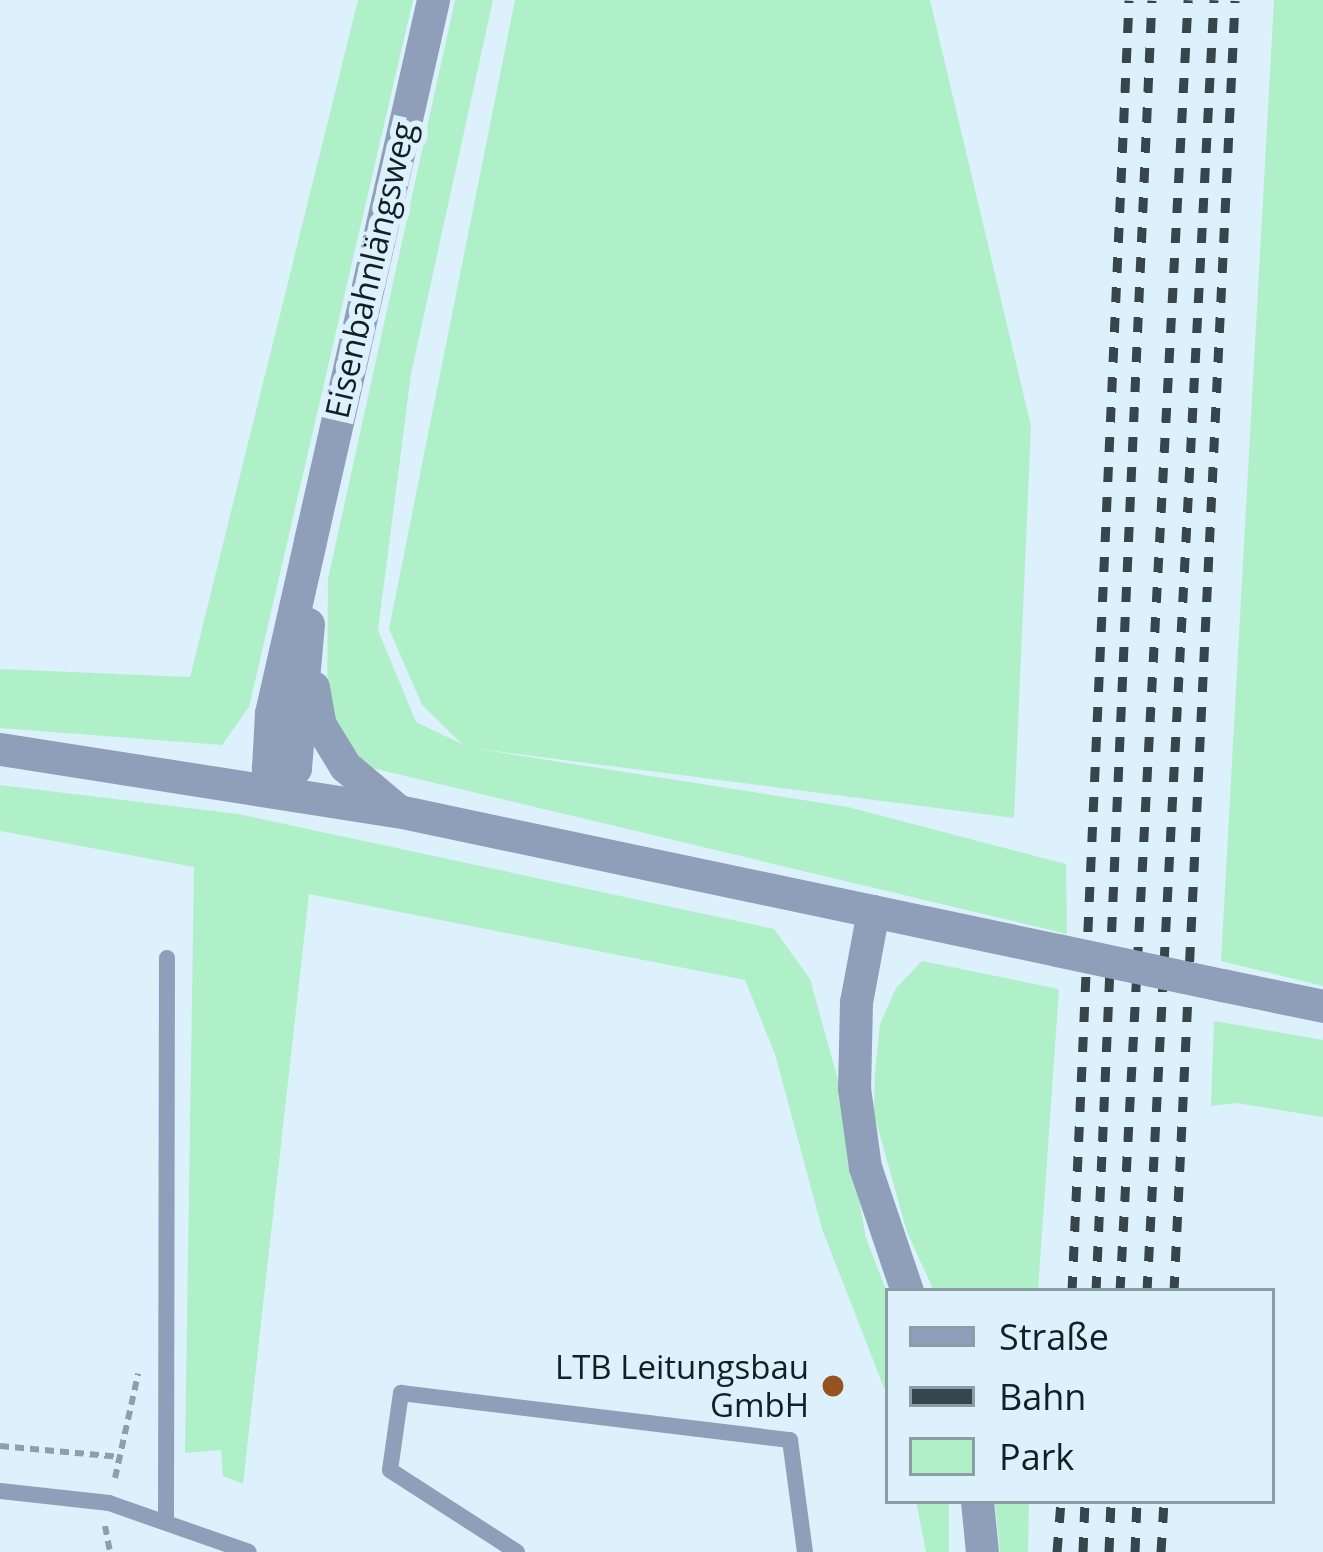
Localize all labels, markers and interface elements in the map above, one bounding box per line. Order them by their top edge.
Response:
street label: Eisenbahnlängsweg [317,118,423,422]
legend [885,1288,1275,1504]
text: Straße [999,1312,1109,1361]
place label: LTB Leitungsbau GmbH [555,1347,809,1425]
text: Bahn [999,1372,1086,1421]
marker: LTB Leitungsbau GmbH [820,1373,846,1399]
text: Park [999,1432,1074,1481]

